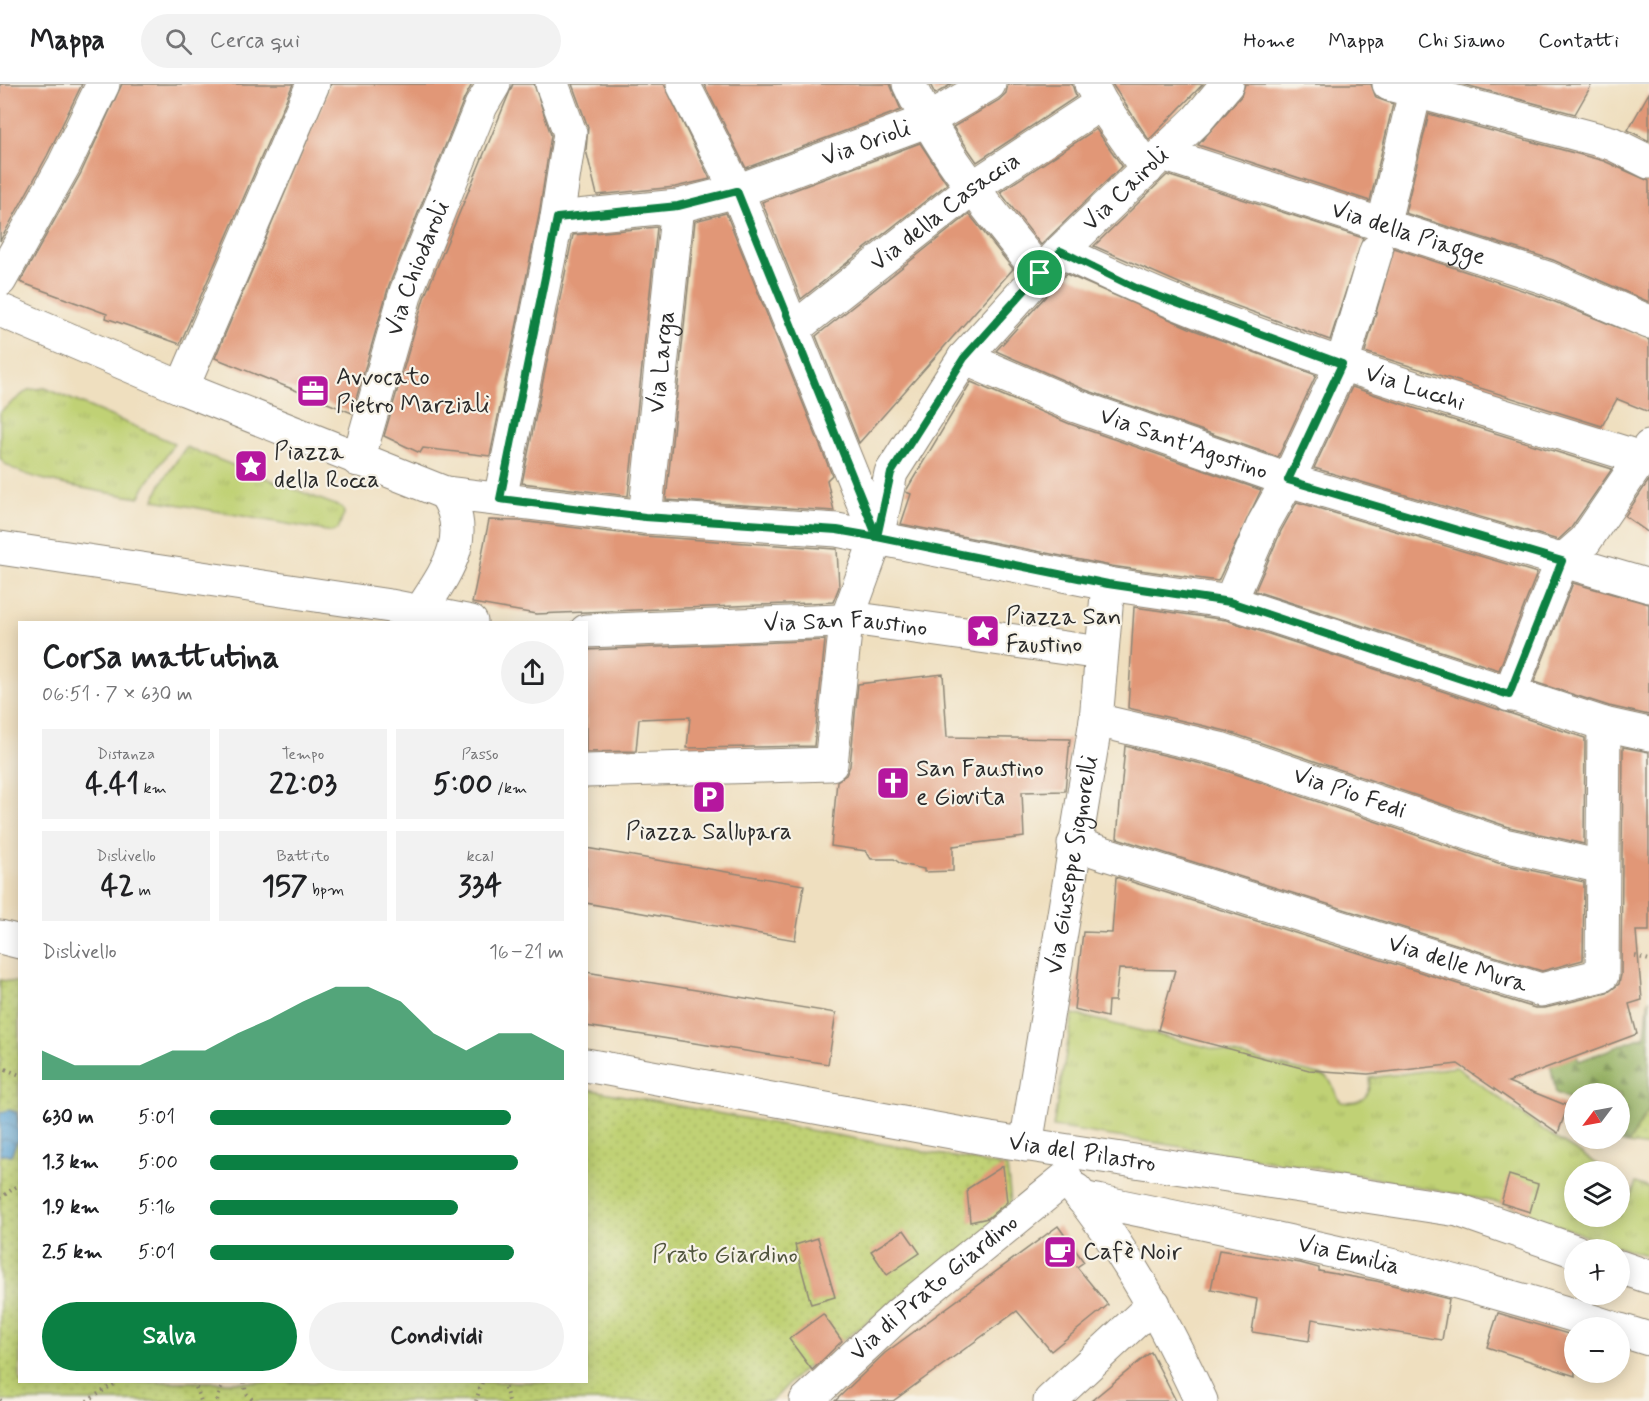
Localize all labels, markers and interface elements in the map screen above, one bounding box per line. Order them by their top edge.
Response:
search box [141,14,561,68]
text: Mappa [30,23,105,60]
icon: search [162,25,195,58]
text: Cerca qui [210,27,300,55]
text: Home [1243,27,1295,55]
text: Mappa [1328,27,1384,55]
text: Chi siamo [1417,27,1505,55]
text: Contatti [1538,27,1619,55]
street label: Via Orioli [817,113,915,174]
street label: Via Cairoli [1075,140,1176,238]
street label: Via della Casaccia [864,145,1026,278]
street label: Via della Piagge [1327,194,1490,273]
street label: Via Chiodaroli [379,196,457,339]
pin [1014,247,1065,298]
icon: arrive [1023,256,1056,289]
street label: Via Larga [641,309,683,415]
street label: Via Lucchi [1361,358,1469,418]
place label: Avvocato Pietro Marziali [336,362,490,421]
office icon: Avvocato Pietro Marziali [295,373,331,409]
street label: Via Sant'Agostino [1095,400,1272,487]
place label: Piazza della Rocca [274,437,380,496]
place icon: Piazza della Rocca [233,448,269,484]
place label: Piazza San Faustino [1006,602,1122,661]
street label: Via San Faustino [763,604,930,644]
place icon: Piazza San Faustino [965,613,1001,649]
text: Corsa mattutina [42,636,280,680]
button: share [501,641,564,704]
text: 06:51 · 7 × 630 m [42,681,193,708]
text: Distanza [97,744,155,765]
text: Tempo [282,744,324,765]
text: Passo [461,744,499,765]
street label: Via Giuseppe Signorelli [1039,753,1105,976]
place label: San Faustino e Giovita [916,754,1044,813]
street label: Via Pio Fedi [1289,759,1410,826]
text: 4.41 [85,765,139,804]
text: 22:03 [269,765,337,804]
text: 5:00 [433,765,493,804]
church icon: San Faustino e Giovita [875,765,911,801]
text: km [139,778,167,799]
text: /km [493,778,527,799]
parking icon: Piazza Sallupara [691,779,727,815]
place label: Piazza Sallupara [626,817,792,848]
text: Dislivello [96,846,156,867]
text: Battito [277,846,329,867]
text: kcal [467,846,493,867]
text: 42 [101,867,134,906]
text: 157 [262,867,308,906]
text: 334 [458,867,502,906]
text: m [134,880,151,901]
text: bpm [308,880,344,901]
street label: Via delle Mura [1384,928,1532,1000]
text: Dislivello [42,939,117,966]
text: 16–21 m [489,939,564,966]
north arrow [1564,1083,1630,1149]
map controls [1564,1083,1630,1383]
text: 630 m [42,1104,94,1131]
text: 5:01 [138,1104,175,1131]
street label: Via del Pilastro [1006,1127,1158,1179]
text: 1.3 km [42,1149,99,1176]
text: 5:00 [138,1149,178,1176]
button: layers [1564,1161,1630,1227]
text: 1.9 km [42,1194,100,1221]
text: 5:16 [138,1194,175,1221]
street label: Via di Prato Giardino [843,1207,1025,1368]
street label: Via Emilia [1295,1228,1403,1282]
cafe icon: Cafè Noir [1042,1234,1078,1270]
place label: Cafè Noir [1083,1237,1182,1268]
text: 2.5 km [42,1239,103,1266]
text: 5:01 [138,1239,175,1266]
button: + [1564,1239,1630,1305]
park label: Prato Giardino [652,1240,798,1271]
button: Salva [42,1302,297,1371]
button: Condividi [309,1302,564,1371]
button: − [1564,1317,1630,1383]

